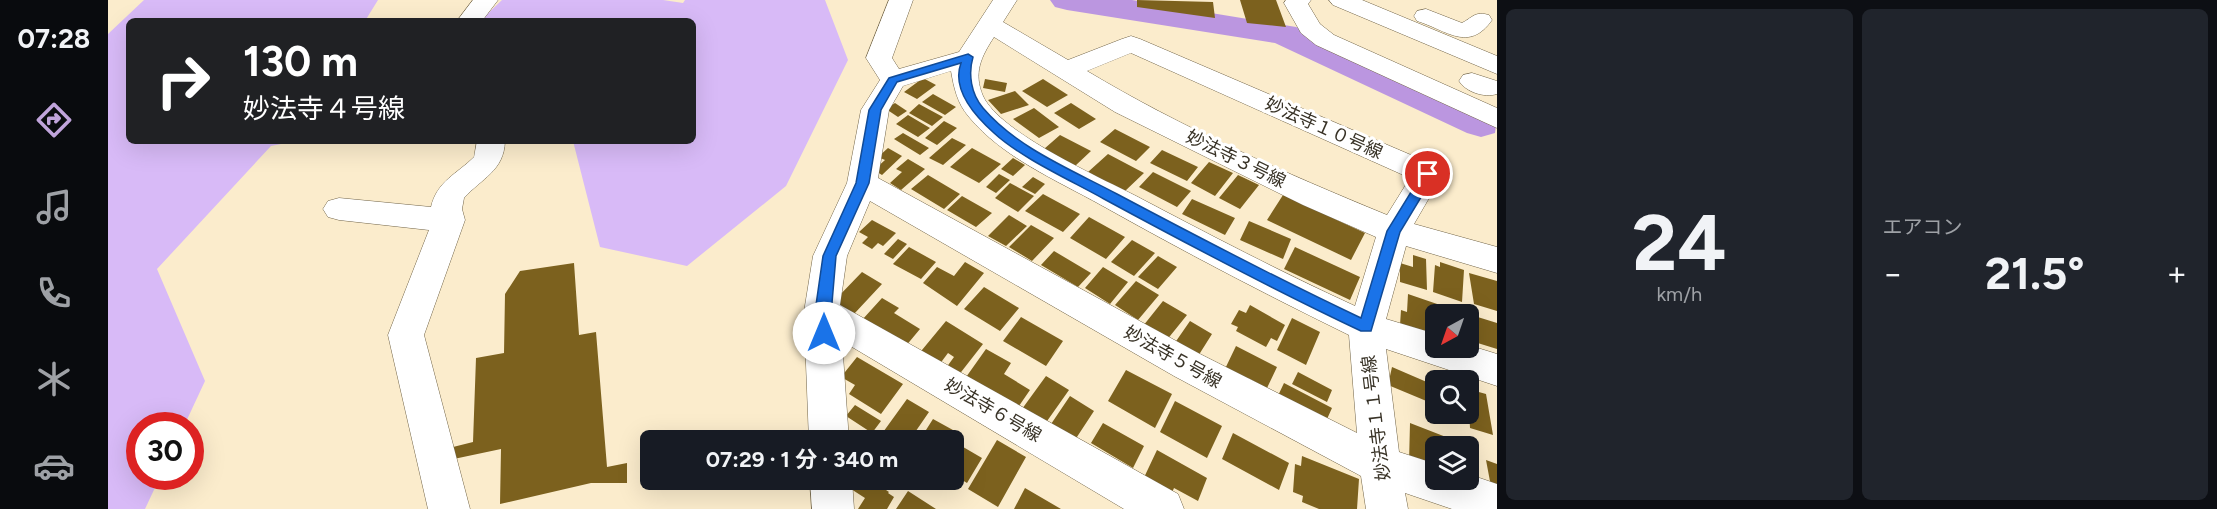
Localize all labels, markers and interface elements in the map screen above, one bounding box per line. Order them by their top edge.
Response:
text: 07:28 [18,22,90,55]
text: 130 m [243,36,358,87]
icon: right [144,42,222,120]
text: 妙法寺４号線 [243,92,405,125]
street label: 妙法寺１０号線 [1262,92,1386,164]
icon: directions [33,99,75,141]
street label: 妙法寺３号線 [1183,125,1289,193]
pin [1402,148,1453,199]
icon: arrive [1411,157,1444,190]
icon: music [33,186,75,228]
text: 24 [1632,196,1727,290]
text: エアコン [1883,215,1963,239]
text: 21.5° [1985,246,2084,300]
text: − [1883,254,1903,293]
text: + [2166,254,2187,293]
icon: phone [33,272,75,314]
text: km/h [1656,282,1702,306]
position arrow [792,301,856,365]
north arrow [1425,304,1479,358]
map controls [1425,304,1479,490]
street label: 妙法寺５号線 [1120,321,1226,393]
street label: 妙法寺１１号線 [1357,354,1395,482]
icon: climate [33,358,75,400]
button: search [1425,370,1479,424]
street label: 妙法寺６号線 [941,373,1045,447]
speed limit sign: 30 [126,412,204,490]
button: layers [1425,436,1479,490]
icon: car [33,445,75,487]
text: 07:29 · 1 分 · 340 m [706,446,898,473]

